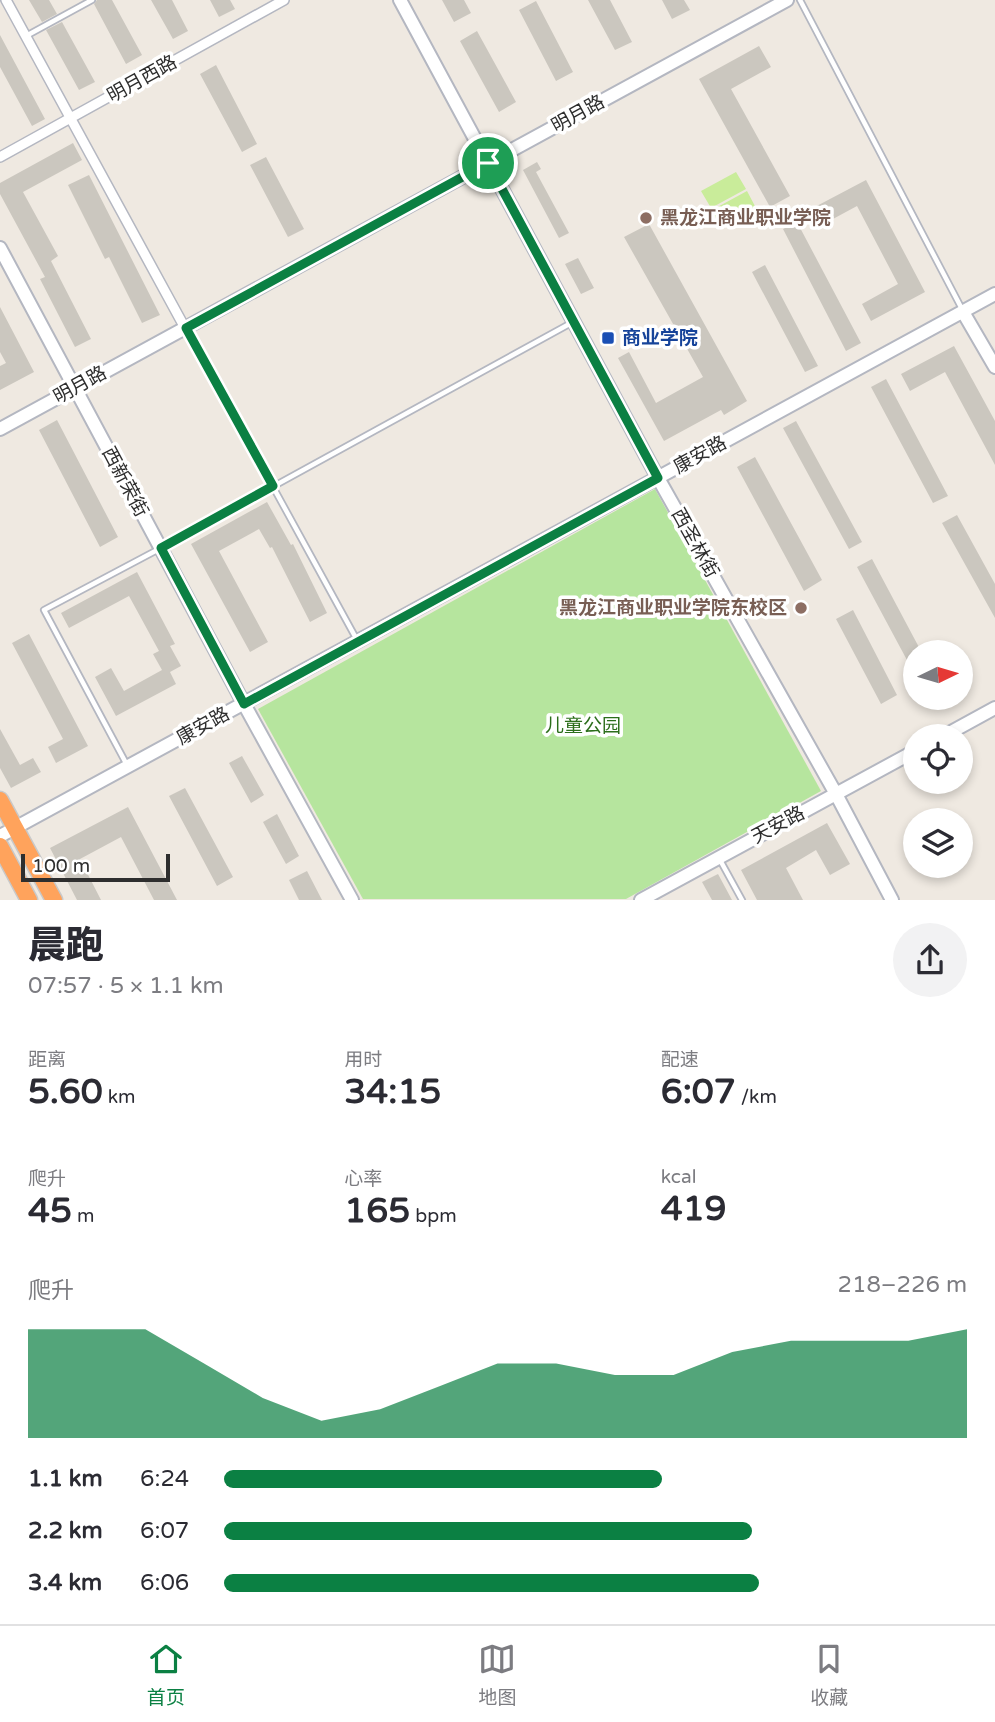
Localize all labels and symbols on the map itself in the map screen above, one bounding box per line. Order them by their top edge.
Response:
street label: 明月西路 [103,51,181,107]
street label: 明月路 [548,91,608,137]
pin [458,133,518,193]
place label: 黑龙江商业职业学院 [660,207,831,229]
marker: 黑龙江商业职业学院 [638,210,654,226]
place label: 商业学院 [622,327,698,349]
marker: 商业学院 [600,330,616,346]
street label: 明月路 [50,362,110,408]
street label: 康安路 [670,432,730,478]
street label: 西新荣街 [97,443,153,521]
street label: 西圣林街 [667,504,723,582]
place label: 黑龙江商业职业学院东校区 [559,597,787,619]
marker: 黑龙江商业职业学院东校区 [793,600,809,616]
north arrow [903,640,973,710]
street label: 康安路 [173,703,233,749]
park label: 儿童公园 [545,715,621,737]
street label: 天安路 [748,802,808,848]
scale bar [21,850,170,882]

